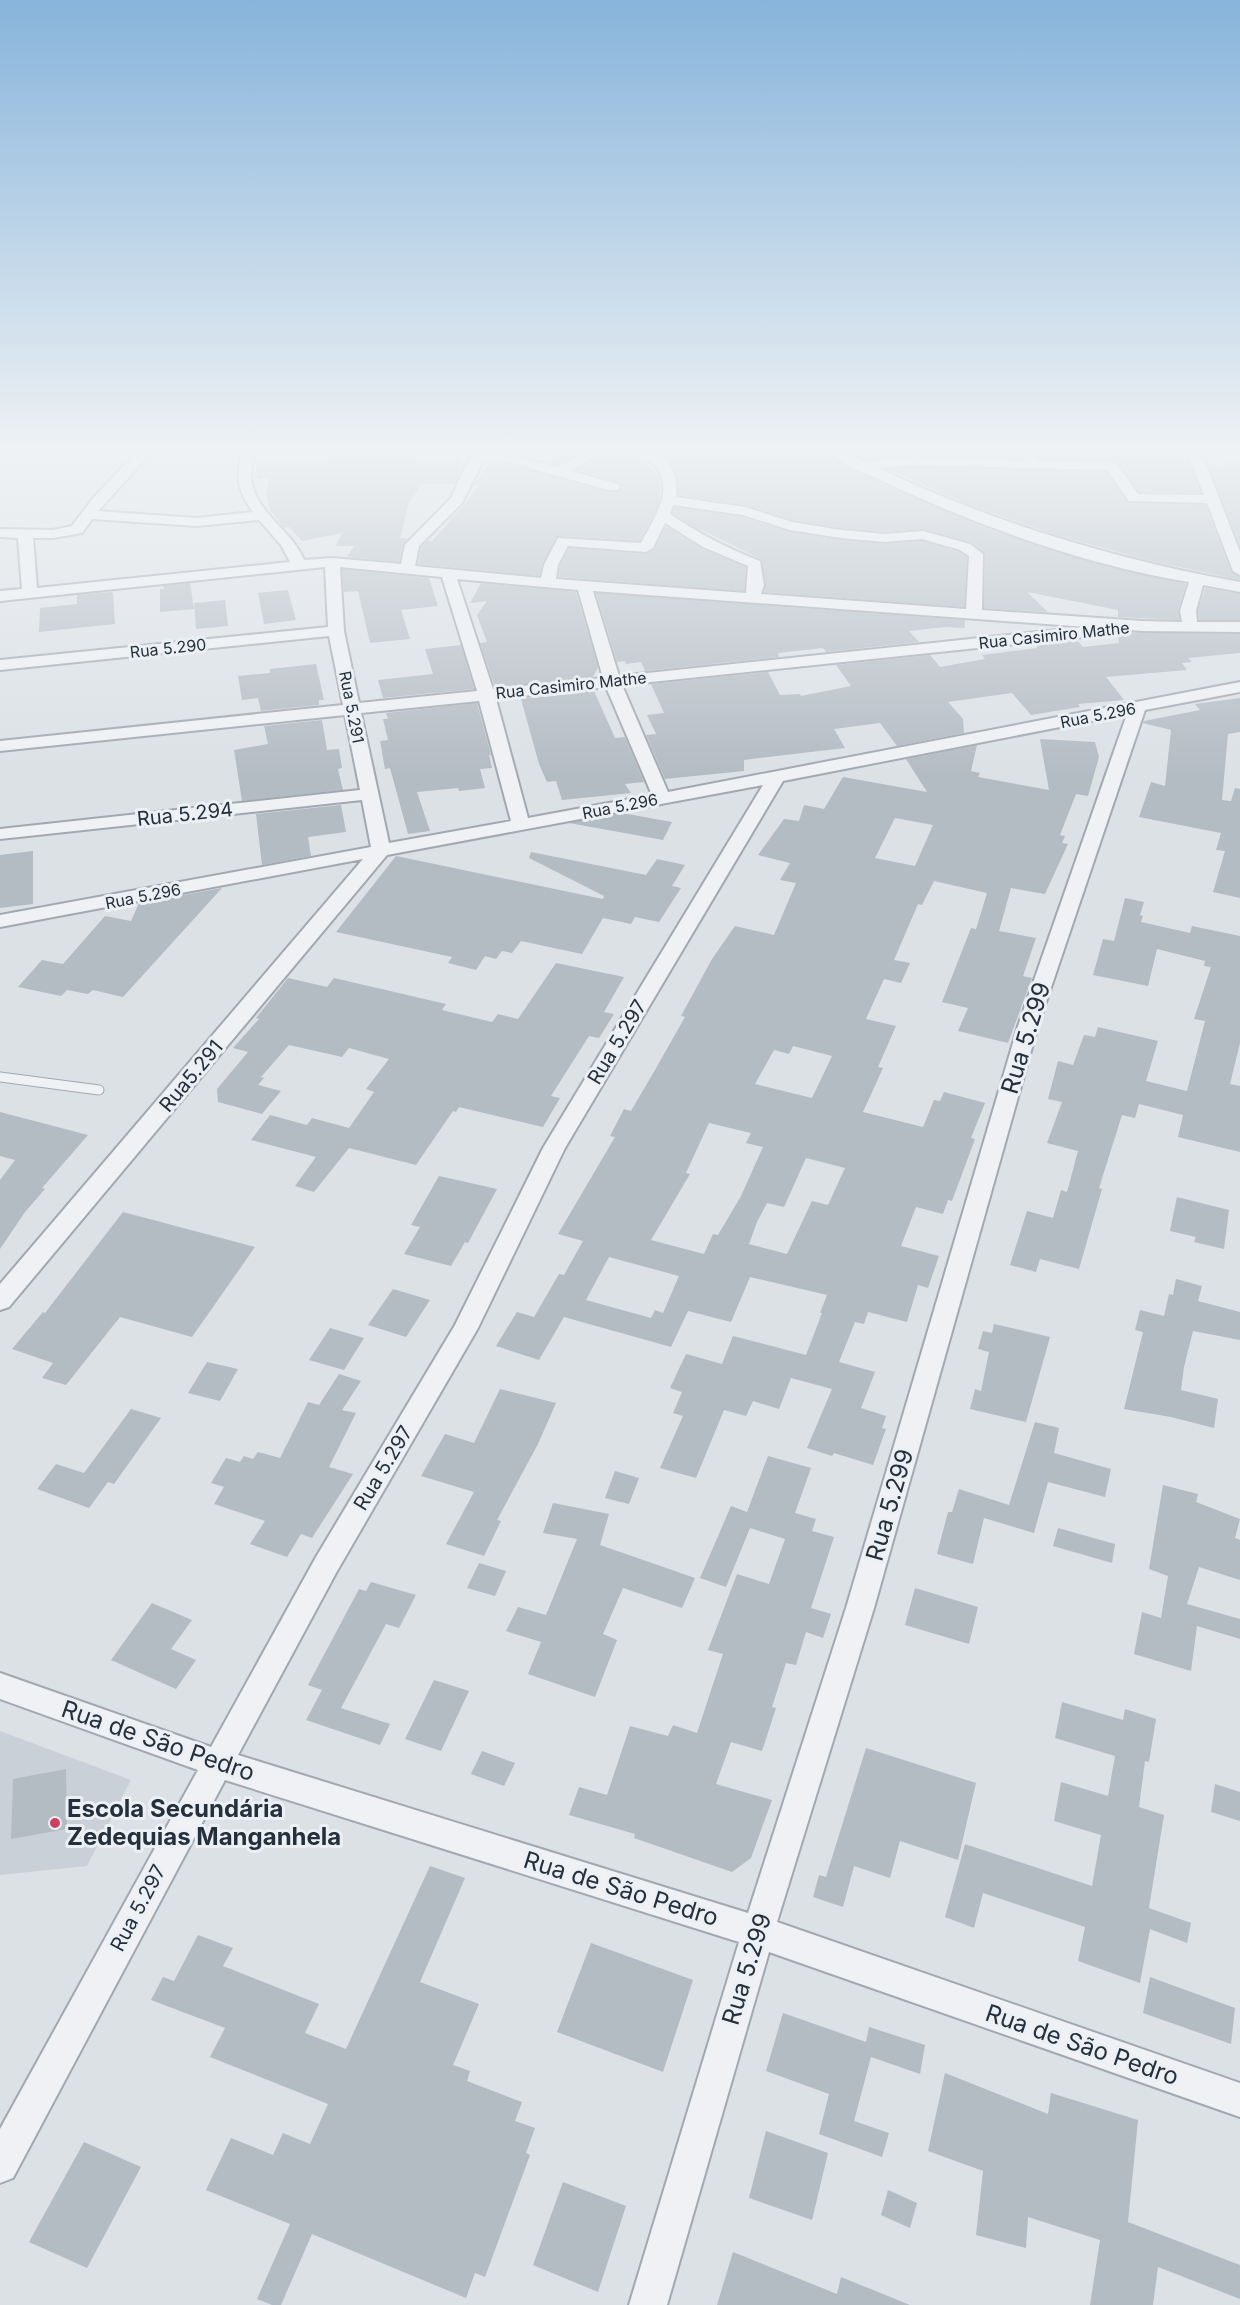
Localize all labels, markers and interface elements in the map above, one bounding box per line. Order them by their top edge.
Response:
street label: Rua Casimiro Mathe [978,617,1130,653]
street label: Rua 5.290 [129,634,207,662]
street label: Rua Casimiro Mathe [495,667,647,703]
street label: Rua 5.291 [335,669,369,745]
street label: Rua 5.296 [1058,698,1138,732]
street label: Rua 5.296 [580,789,660,823]
street label: Rua 5.294 [136,797,234,831]
street label: Rua 5.296 [103,879,183,913]
street label: Rua 5.299 [995,979,1056,1097]
street label: Rua 5.297 [582,995,652,1089]
street label: Rua5.291 [154,1035,228,1117]
street label: Rua 5.297 [348,1421,418,1515]
street label: Rua 5.299 [860,1446,919,1564]
street label: Rua de São Pedro [58,1694,258,1787]
place label: Escola Secundária Zedequias Manganhela [67,1794,341,1851]
marker: Escola Secundária Zedequias Manganhela [48,1816,62,1830]
street label: Rua de São Pedro [520,1845,722,1932]
street label: Rua 5.297 [105,1861,171,1955]
street label: Rua 5.299 [716,1910,777,2028]
street label: Rua de São Pedro [982,1998,1182,2091]

